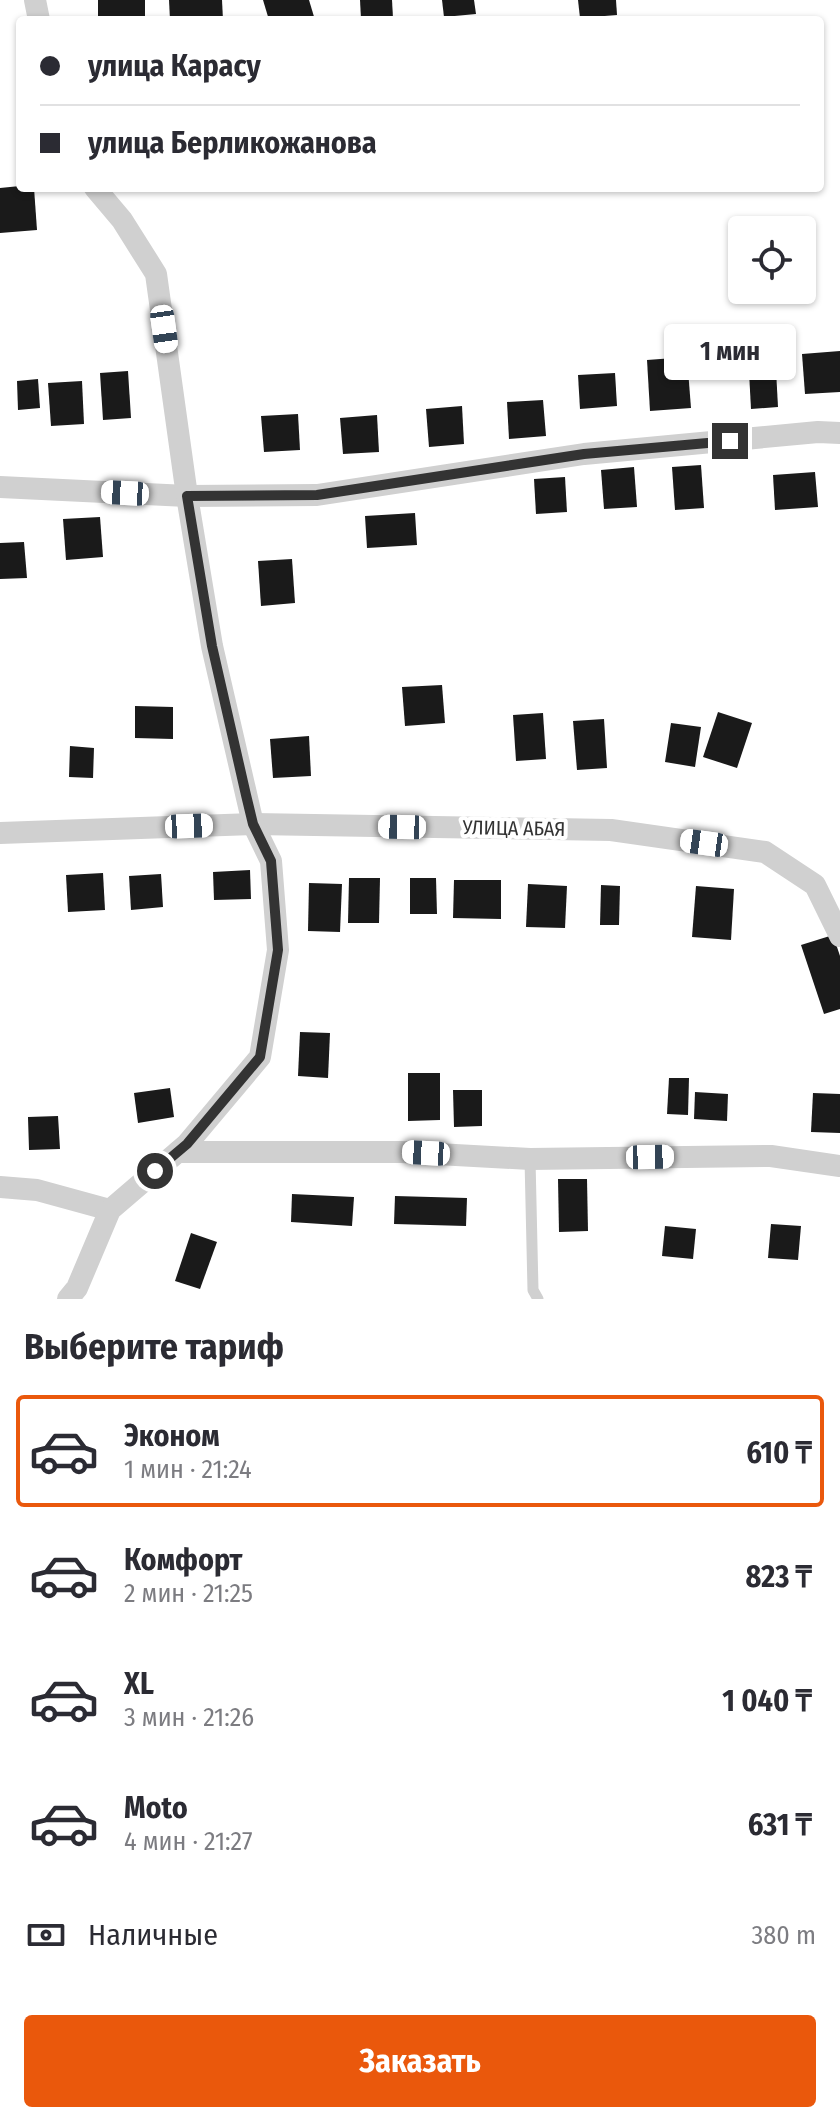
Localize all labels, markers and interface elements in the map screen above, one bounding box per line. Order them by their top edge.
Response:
text: улица Карасу [88,48,261,84]
text: улица Берликожанова [88,125,377,161]
map controls [728,216,816,304]
button: locate [728,216,816,304]
car [149,304,179,354]
callout: 1 мин [664,325,796,381]
text: 1 мин [700,336,760,367]
route end [712,423,748,459]
car [100,480,150,506]
car [165,813,213,839]
car [378,815,426,839]
street label: УЛИЦА АБАЯ [461,815,566,841]
car [679,828,729,858]
car [401,1140,451,1166]
car [626,1145,674,1169]
route start [137,1153,173,1189]
text: Выберите тариф [24,1325,284,1369]
icon: car [28,1415,100,1487]
text: Эконом [124,1418,220,1454]
text: 610 ₸ [746,1435,812,1471]
text: 1 мин · 21:24 [124,1454,252,1485]
icon: car [28,1539,100,1611]
text: Комфорт [124,1542,242,1578]
text: 823 ₸ [746,1559,812,1595]
text: 2 мин · 21:25 [124,1578,253,1609]
icon: car [28,1663,100,1735]
text: XL [124,1666,154,1702]
text: 1 040 ₸ [722,1683,812,1719]
text: 3 мин · 21:26 [124,1702,254,1733]
icon: car [28,1787,100,1859]
text: Moto [124,1790,188,1826]
text: 631 ₸ [748,1807,812,1843]
text: 4 мин · 21:27 [124,1826,252,1857]
icon: cash [24,1913,68,1957]
text: Наличные [88,1917,218,1953]
text: 380 m [752,1920,816,1951]
button: Заказать [24,2015,816,2107]

